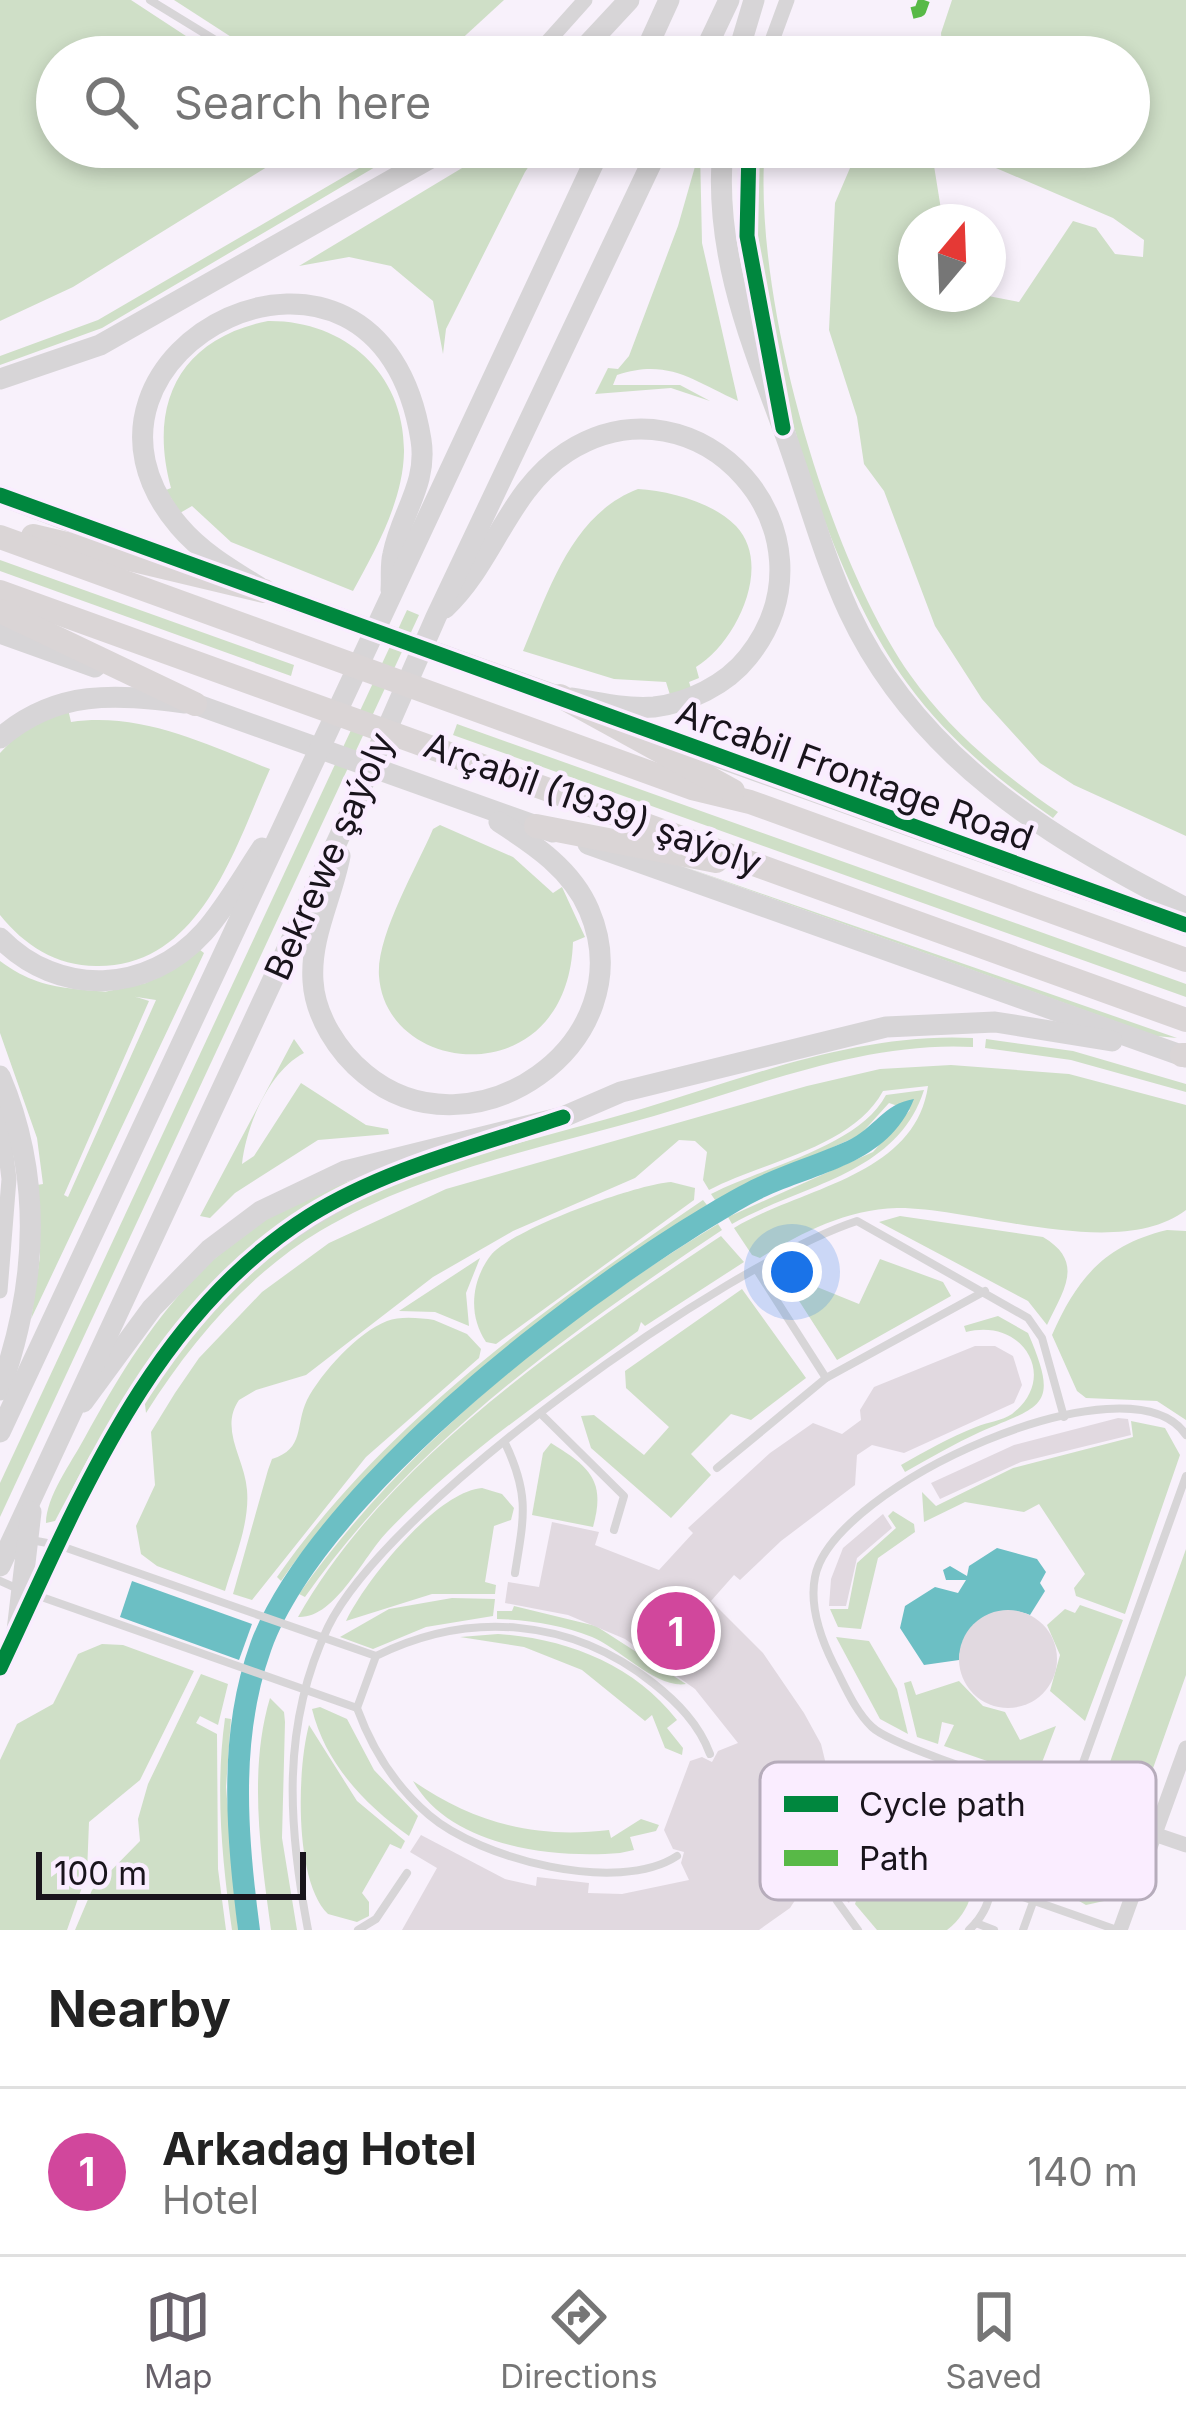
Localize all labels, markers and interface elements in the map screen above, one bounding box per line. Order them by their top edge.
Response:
search box [36,36,1150,168]
icon: search [78,69,144,135]
text: Search here [174,75,431,130]
north arrow [898,204,1006,312]
street label: Arcabil Frontage Road [670,690,1040,860]
street label: Arçabil (1939) şaýoly [418,723,768,885]
street label: Bekrewe şaýoly [255,725,403,987]
your location [762,1242,822,1302]
pin: 1 [637,1586,715,1676]
legend [760,1762,1156,1900]
text: Cycle path [859,1784,1026,1824]
text: Path [859,1838,929,1878]
scale bar [36,1846,306,1899]
text: 100 m [54,1853,147,1893]
text: Nearby [48,1978,231,2039]
text: Arkadag Hotel [162,2121,477,2176]
text: 1 [79,2148,95,2195]
text: 140 m [1027,2148,1138,2195]
text: Hotel [162,2176,259,2223]
tab: Map [144,2284,212,2396]
tab: Directions [500,2284,658,2396]
tab: Saved [945,2284,1042,2396]

